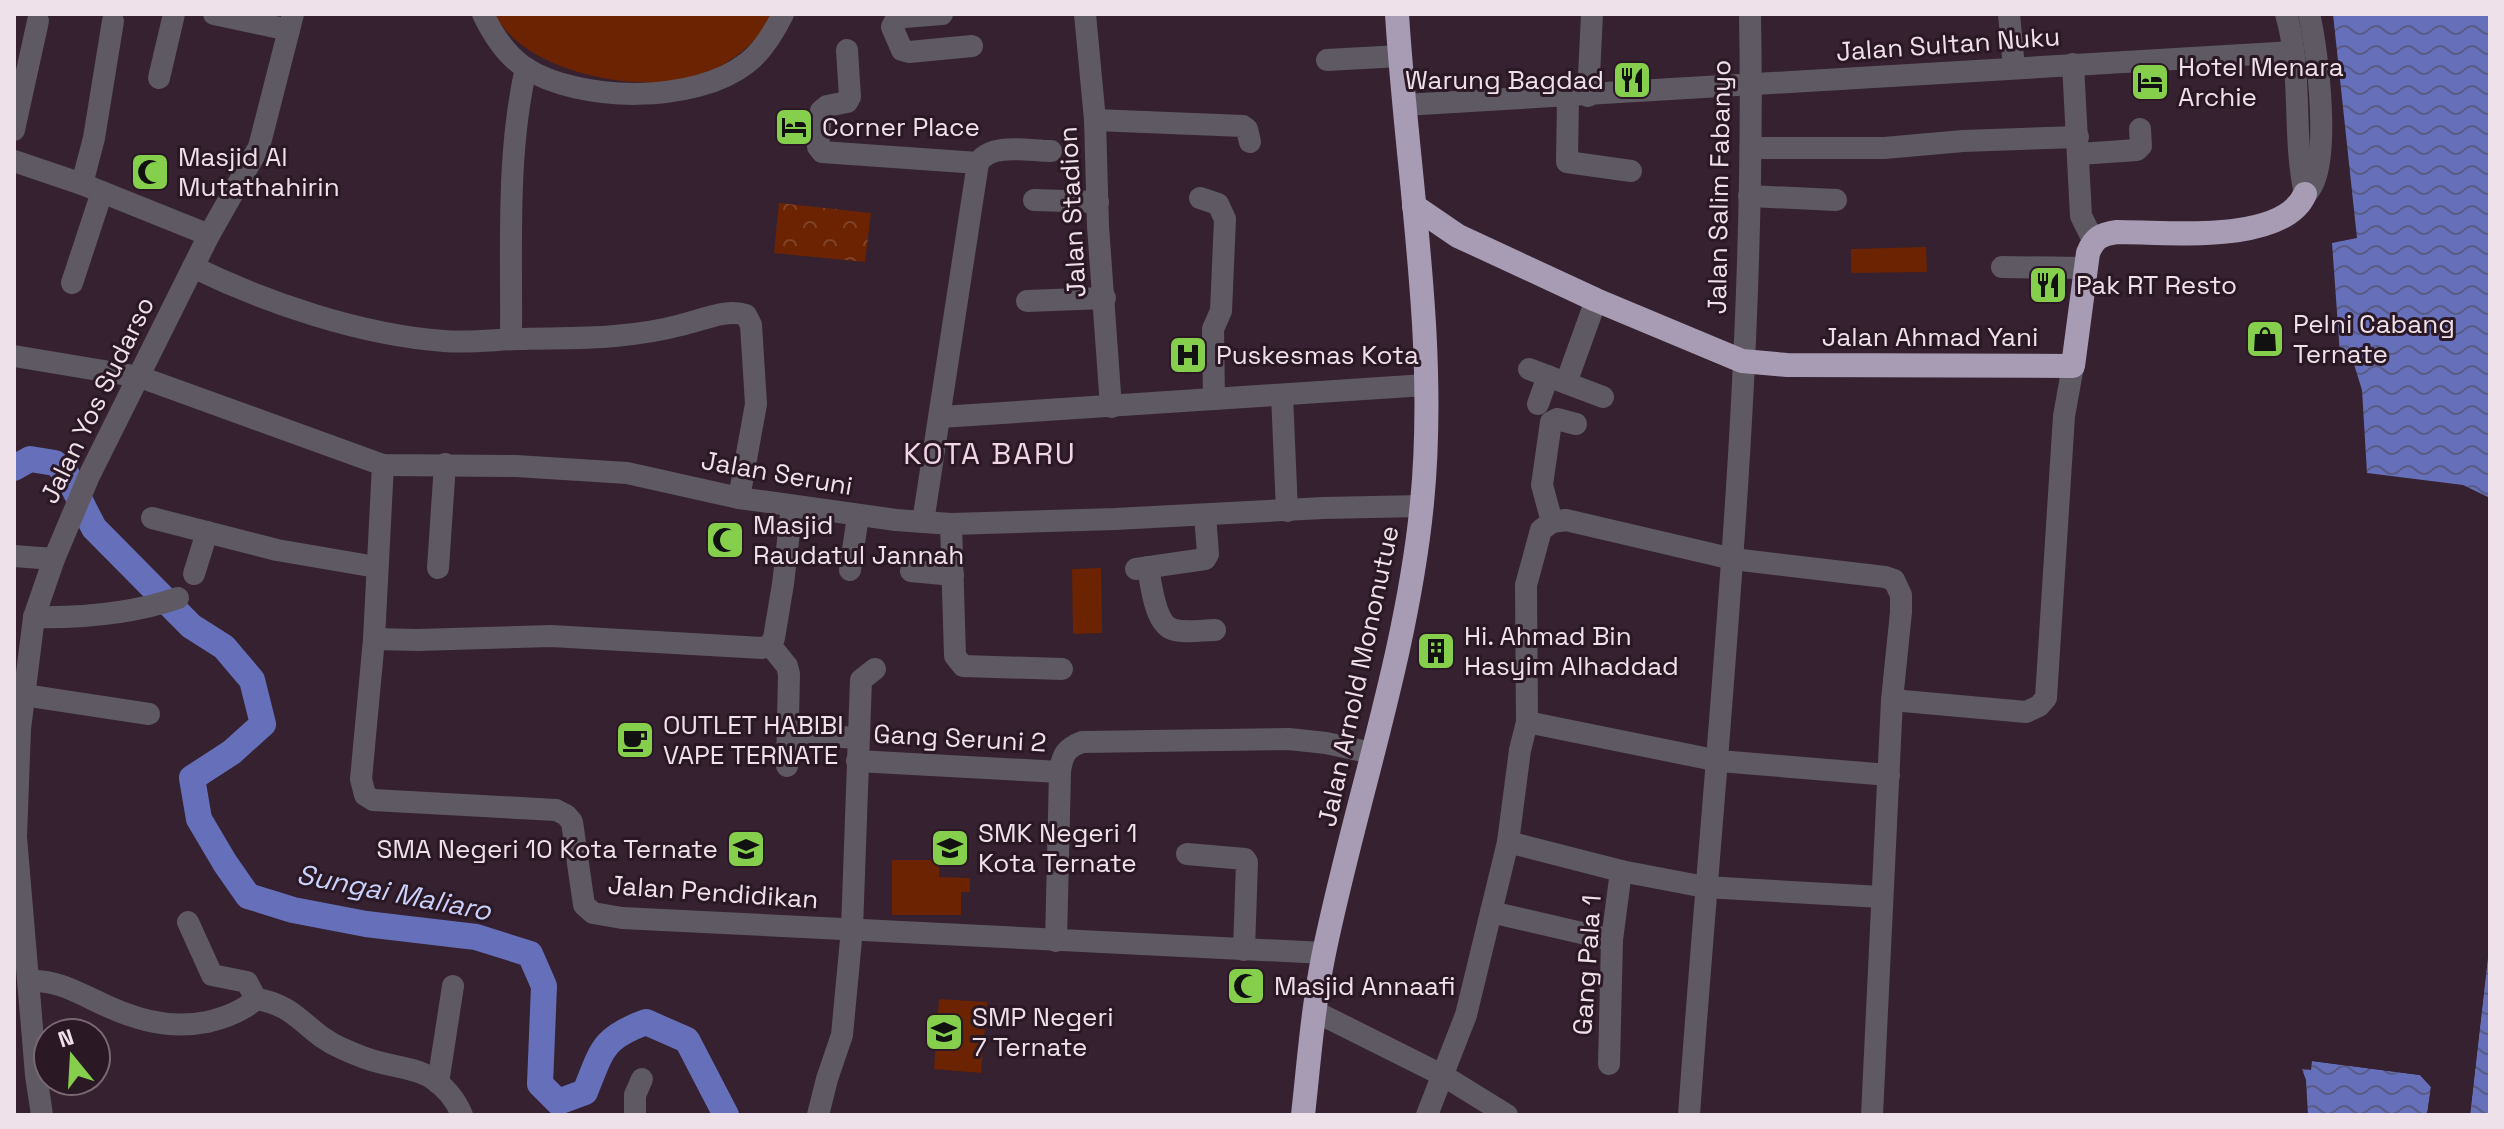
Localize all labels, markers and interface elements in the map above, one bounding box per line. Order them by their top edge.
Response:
street label: Jalan Sultan Nuku [1835,19,2061,69]
place label: Hotel Menara Archie [2178,50,2344,114]
restaurant icon: Warung Bagdad [1611,59,1653,101]
street label: Jalan Salim Fabanyo [1700,59,1738,315]
hotel icon: Hotel Menara Archie [2129,61,2171,103]
place label: Warung Bagdad [1405,63,1604,97]
hotel icon: Corner Place [773,106,815,148]
place label: Corner Place [822,110,980,144]
street label: Jalan Stadion [1051,126,1093,298]
place label: Masjid Al Mutathahirin [178,140,340,204]
mosque icon: Masjid Al Mutathahirin [129,151,171,193]
restaurant icon: Pak RT Resto [2027,264,2069,306]
place label: Pak RT Resto [2076,268,2237,302]
street label: Jalan Yos Sudarso [32,291,162,509]
place label: Pelni Cabang Ternate [2293,307,2455,371]
shop icon: Pelni Cabang Ternate [2244,318,2286,360]
street label: Jalan Ahmad Yani [1822,320,2038,354]
hospital icon: Puskesmas Kota [1167,334,1209,376]
place label: Puskesmas Kota [1216,338,1419,372]
district label: KOTA BARU [903,434,1077,473]
street label: Jalan Seruni [699,443,855,503]
place label: Masjid Raudatul Jannah [753,508,964,572]
mosque icon: Masjid Raudatul Jannah [704,519,746,561]
street label: Jalan Arnold Mononutue [1309,522,1407,830]
place label: Hi. Ahmad Bin Hasyim Alhaddad [1464,619,1679,683]
building icon: Hi. Ahmad Bin Hasyim Alhaddad [1415,630,1457,672]
place label: OUTLET HABIBI VAPE TERNATE [663,708,844,772]
street label: Gang Seruni 2 [873,716,1047,760]
cafe icon: OUTLET HABIBI VAPE TERNATE [614,719,656,761]
place label: SMK Negeri 1 Kota Ternate [978,816,1137,880]
school or university icon: SMK Negeri 1 Kota Ternate [929,827,971,869]
school or university icon: SMA Negeri 10 Kota Ternate [725,828,767,870]
place label: SMA Negeri 10 Kota Ternate [376,832,718,866]
water label: Sungai Maliaro [294,856,495,929]
street label: Jalan Pendidikan [607,868,819,916]
street label: Gang Pala 1 [1565,894,1609,1036]
mosque icon: Masjid Annaafi [1225,965,1267,1007]
place label: Masjid Annaafi [1274,969,1455,1003]
place label: SMP Negeri 7 Ternate [972,1000,1114,1064]
school or university icon: SMP Negeri 7 Ternate [923,1011,965,1053]
north arrow [32,1017,112,1097]
text: N [54,1022,77,1054]

